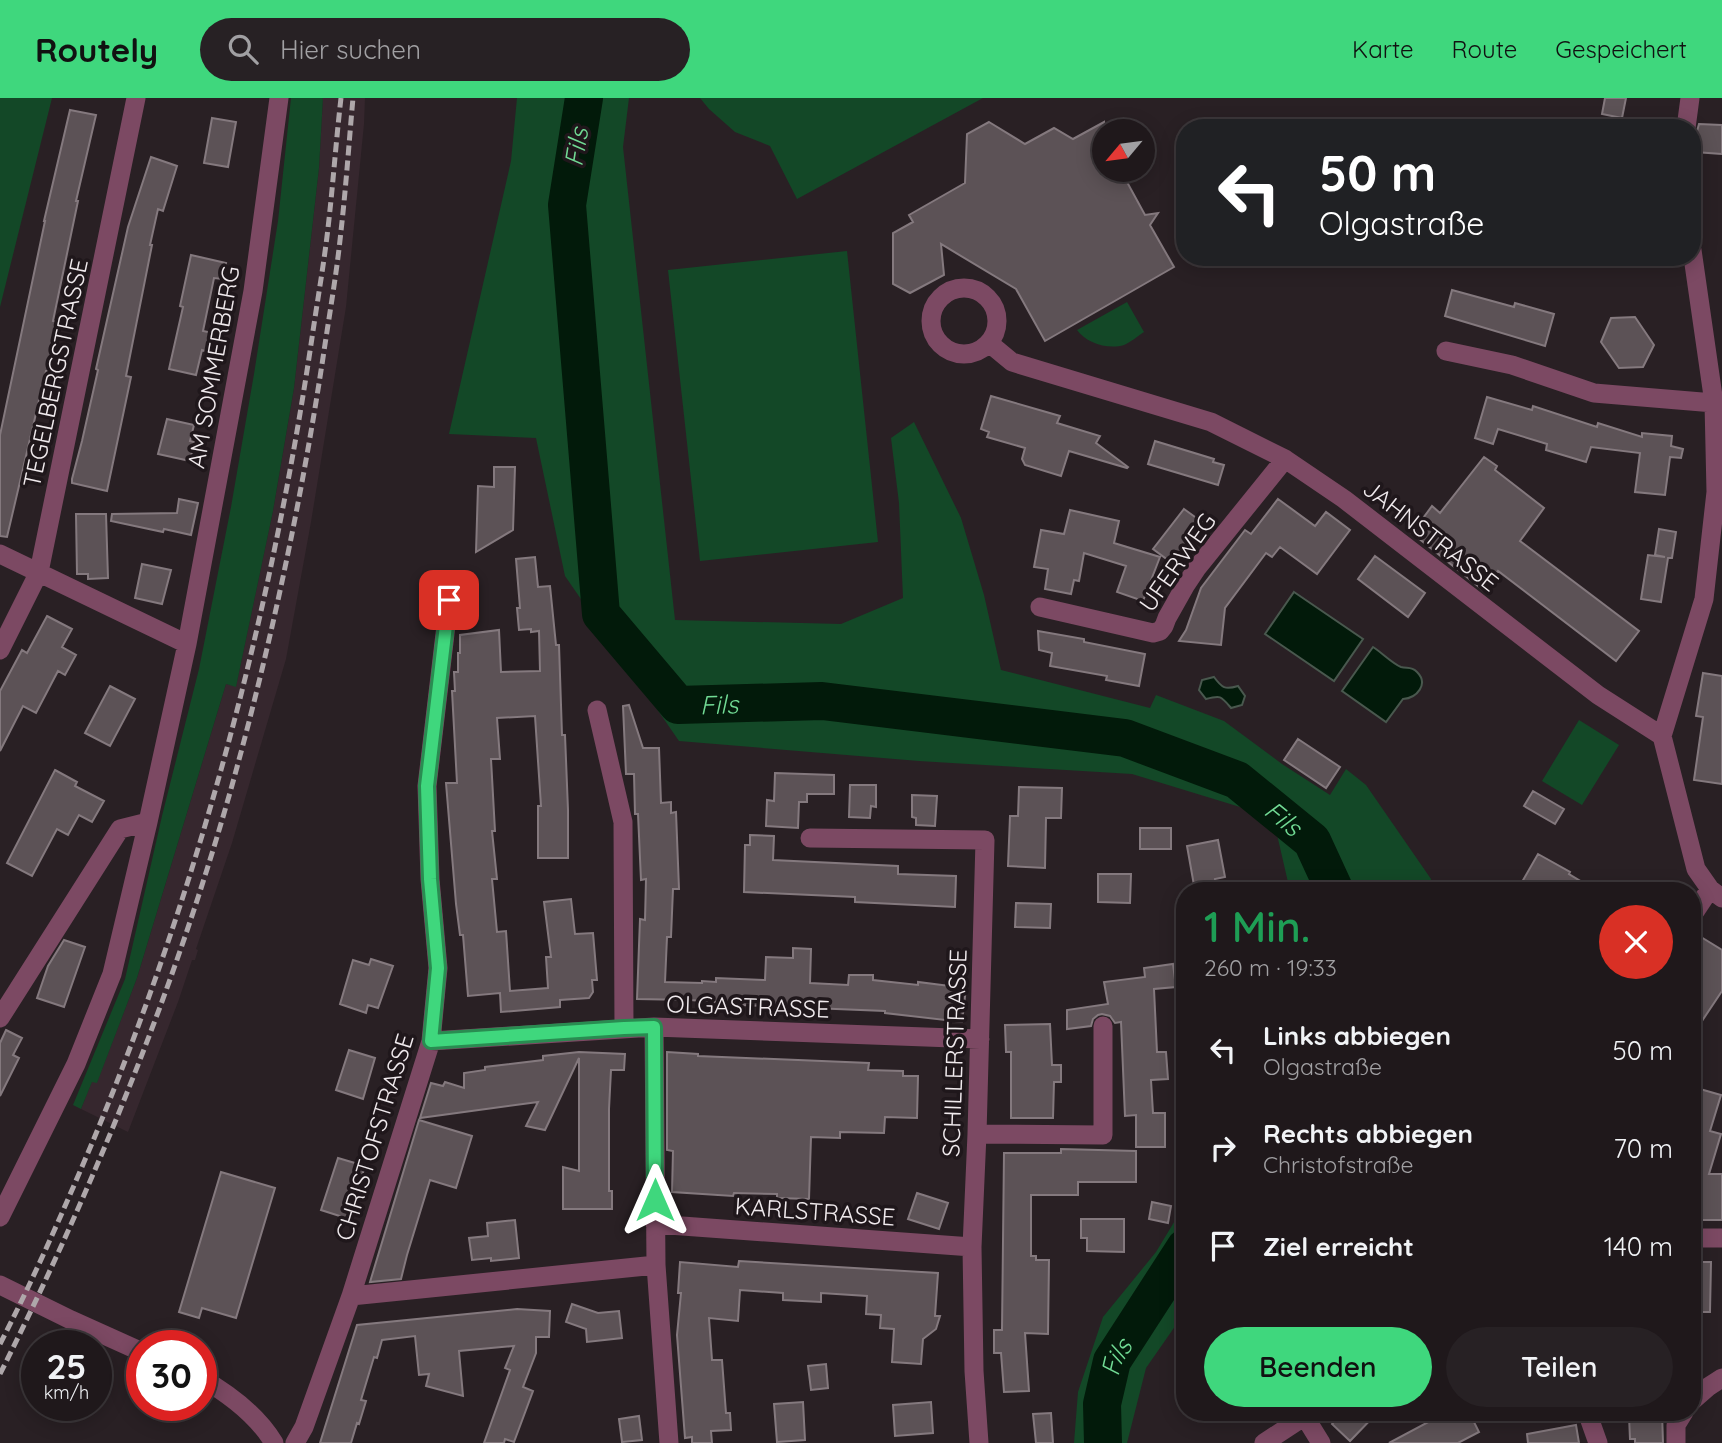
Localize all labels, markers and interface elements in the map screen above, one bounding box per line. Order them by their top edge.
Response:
search box [200,18,690,81]
text: Routely [35,29,158,70]
icon: search [224,30,262,68]
text: Hier suchen [280,33,421,66]
text: Karte [1352,34,1414,64]
text: Route [1452,34,1517,64]
text: Gespeichert [1555,34,1687,64]
north arrow [1092,119,1155,182]
map controls [1092,119,1155,182]
water label: Fils [557,124,596,169]
text: 50 m [1319,142,1436,203]
icon: left [1204,147,1295,238]
text: Olgastraße [1319,203,1484,243]
street label: TEGELBERGSTRASSE [16,256,94,490]
street label: AM SOMMERBERG [180,263,246,471]
street label: JAHNSTRASSE [1357,473,1505,597]
street label: UFERWEG [1132,507,1222,617]
pin [419,570,479,630]
icon: arrive [430,581,468,619]
water label: Fils [699,687,741,721]
water label: Fils [1258,793,1310,844]
text: 1 Min. [1204,900,1310,953]
button: close [1599,905,1673,979]
street label: SCHILLERSTRASSE [935,949,973,1157]
text: 260 m · 19:33 [1204,953,1337,982]
street label: OLGASTRASSE [666,988,830,1024]
text: Links abbiegen [1263,1019,1451,1052]
street label: CHRISTOFSTRASSE [328,1030,420,1244]
icon: left [1204,1031,1242,1069]
text: 50 m [1613,1034,1673,1067]
text: Olgastraße [1263,1052,1382,1081]
text: Rechts abbiegen [1263,1117,1473,1150]
icon: right [1204,1129,1242,1167]
text: 70 m [1613,1132,1673,1165]
text: Christofstraße [1263,1150,1414,1179]
position arrow [618,1163,692,1237]
street label: KARLSTRASSE [734,1190,896,1232]
icon: arrive [1204,1227,1242,1265]
text: Ziel erreicht [1263,1230,1414,1263]
text: 140 m [1604,1230,1673,1263]
button: Beenden [1204,1327,1432,1407]
button: Teilen [1446,1327,1673,1407]
speed limit sign: 30 [126,1330,217,1421]
water label: Fils [1093,1330,1140,1379]
text: 25 [46,1344,87,1388]
text: km/h [44,1381,89,1404]

